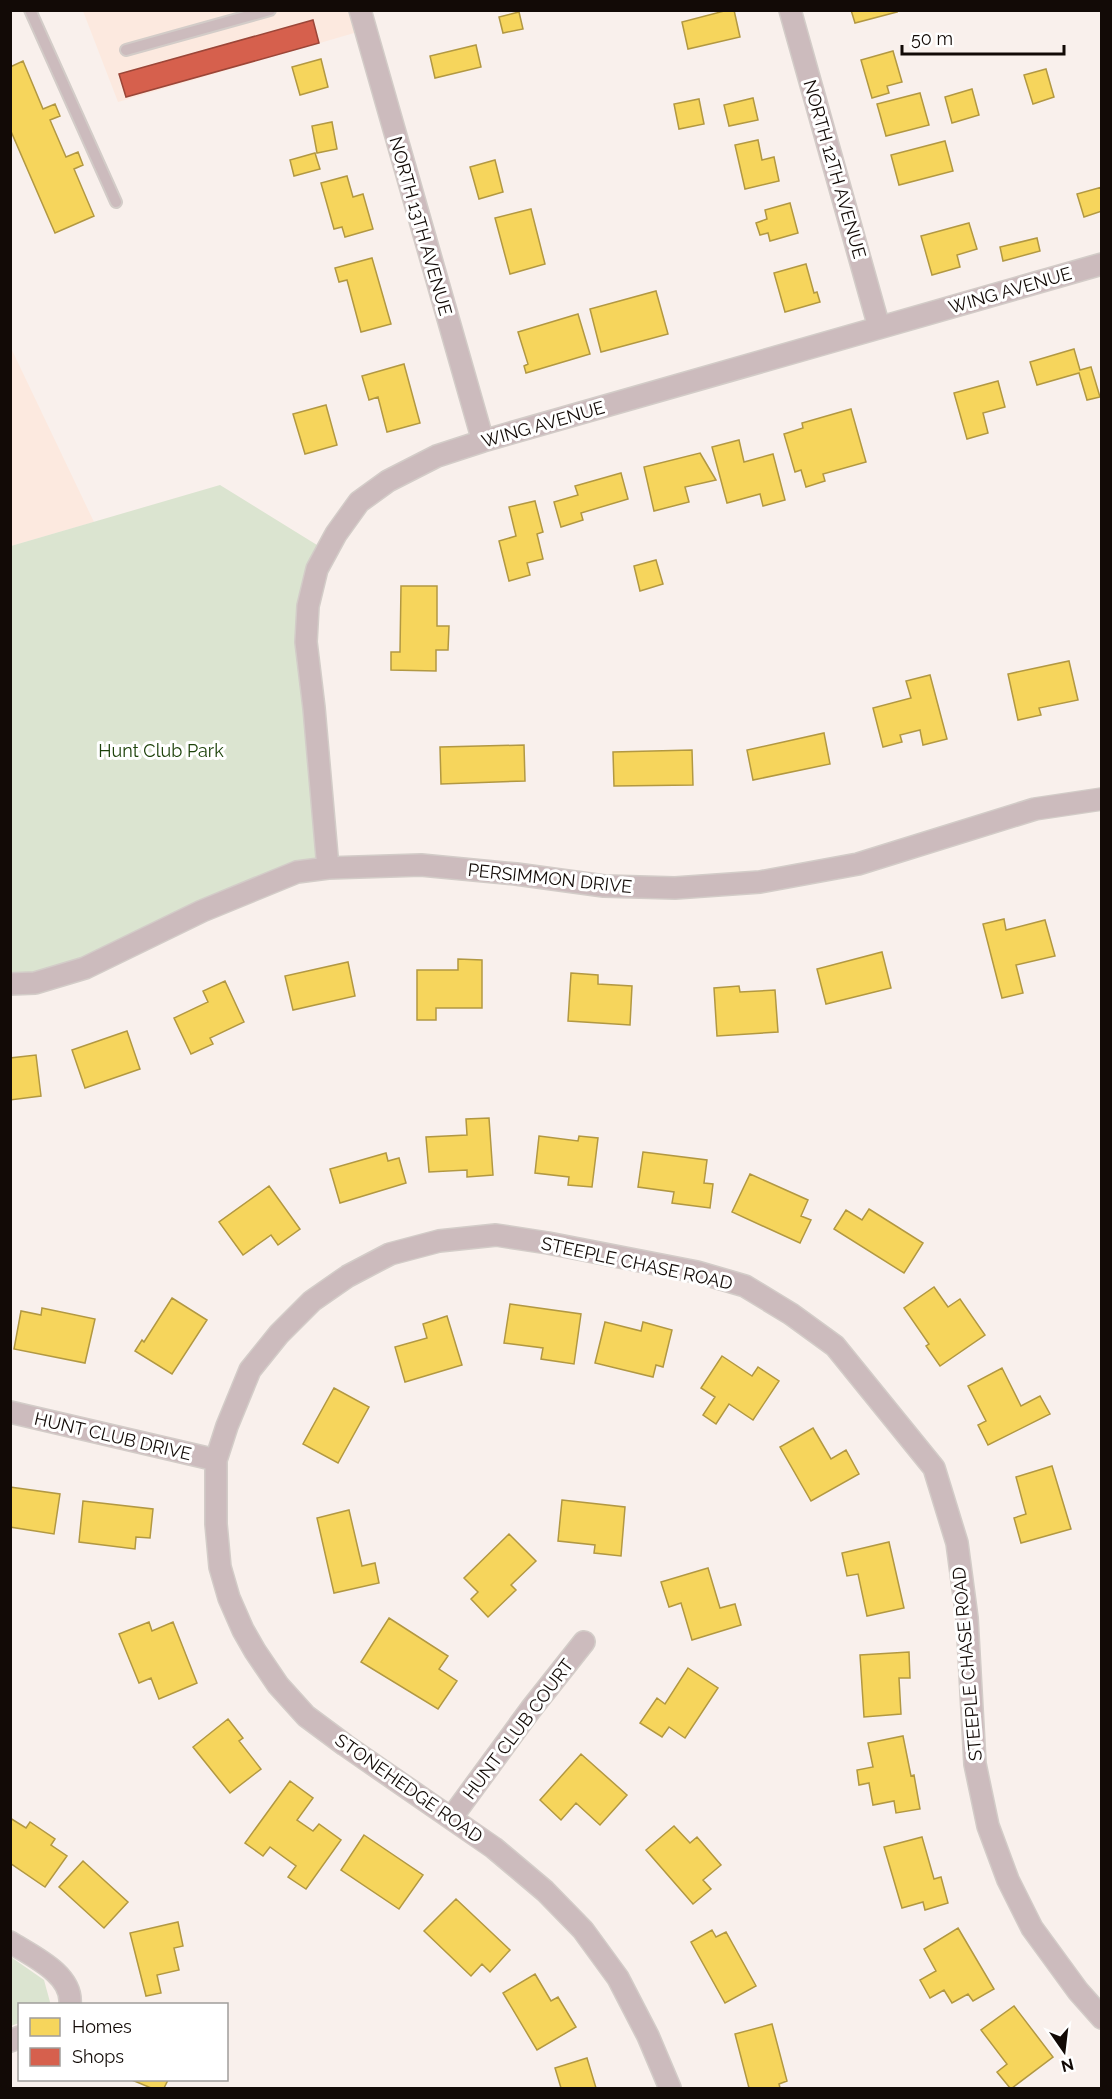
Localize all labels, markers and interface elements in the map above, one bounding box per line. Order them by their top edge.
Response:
scale bar [902,18,1064,56]
text: 50 m [911,28,953,49]
street label: NORTH 12TH AVENUE [799,77,871,261]
street label: NORTH 13TH AVENUE [385,134,457,318]
street label: WING AVENUE [946,262,1074,318]
street label: WING AVENUE [479,396,607,452]
park label: Hunt Club Park [98,740,224,761]
street label: PERSIMMON DRIVE [467,859,633,897]
street label: STEEPLE CHASE ROAD [539,1232,735,1294]
street label: HUNT CLUB DRIVE [32,1408,194,1464]
street label: STEEPLE CHASE ROAD [948,1566,986,1762]
street label: HUNT CLUB COURT [458,1655,578,1803]
street label: STONEHEDGE ROAD [331,1729,487,1847]
legend [18,2003,228,2081]
text: Homes [72,2016,132,2037]
north arrow [1034,2021,1094,2081]
text: Shops [72,2046,124,2067]
text: N [1059,2054,1076,2076]

